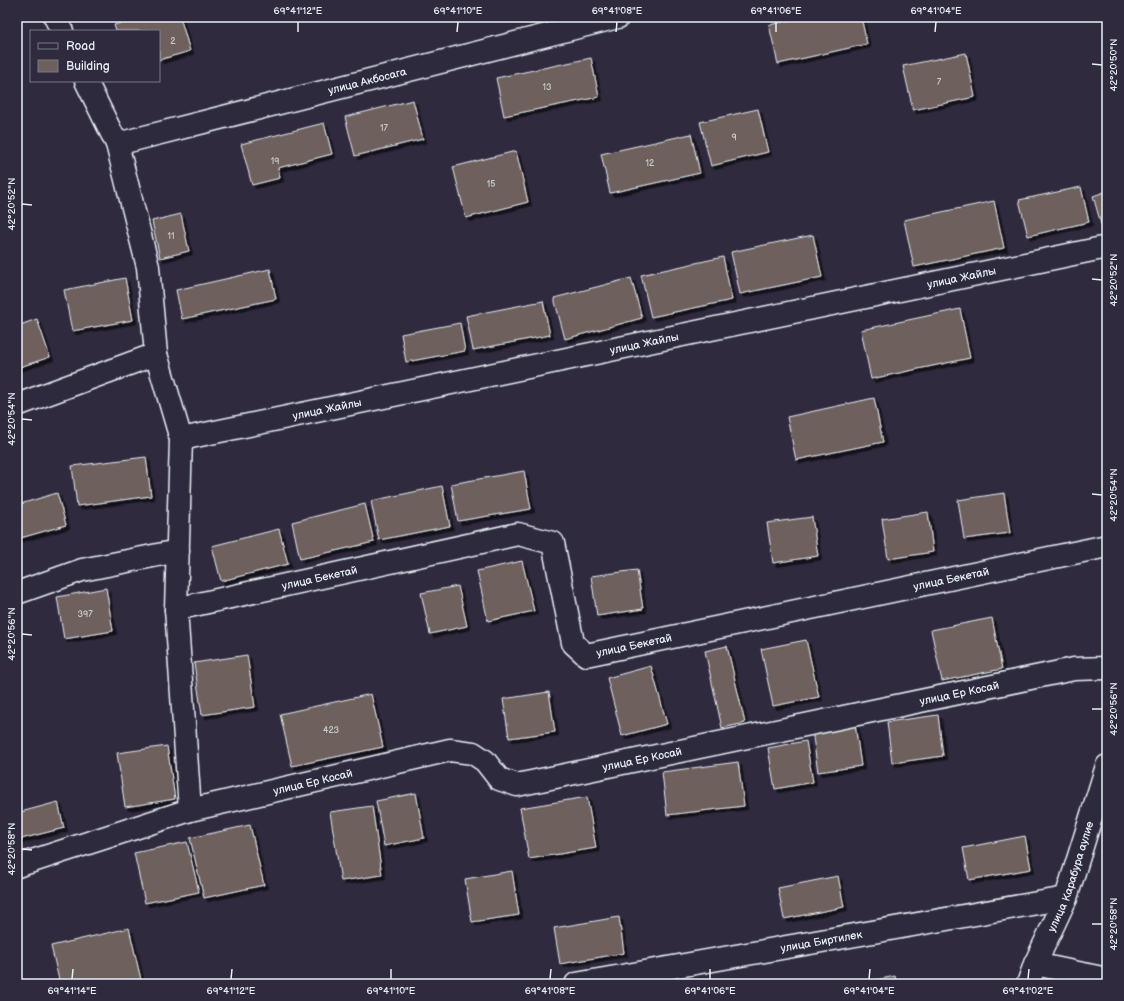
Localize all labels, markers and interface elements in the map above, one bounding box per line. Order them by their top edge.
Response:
text: 69°41'12"E [274,5,323,17]
text: 69°41'10"E [434,5,483,17]
text: 69°41'08"E [592,5,643,17]
text: 69°41'06"E [750,5,802,17]
text: 69°41'04"E [910,5,962,17]
legend [30,30,160,82]
house number: 2 [170,36,176,47]
text: 42°20'50"N [1108,38,1120,92]
text: Road [66,39,95,54]
text: Building [66,59,110,74]
street label: улица Акбосага [327,65,408,97]
house number: 7 [937,77,942,88]
house number: 13 [542,82,552,93]
house number: 17 [380,123,389,134]
house number: 9 [731,132,737,143]
house number: 19 [271,156,279,167]
house number: 12 [646,158,655,169]
text: 42°20'52"N [6,177,18,231]
house number: 15 [487,179,495,190]
house number: 11 [168,231,174,242]
text: 42°20'52"N [1108,253,1120,307]
street label: улица Жайлы [926,264,997,291]
street label: улица Жайлы [609,330,680,357]
text: 42°20'54"N [6,392,18,446]
street label: улица Жайлы [291,396,363,423]
text: 42°20'54"N [1108,468,1120,522]
street label: улица Бекетай [281,563,359,593]
street label: улица Бекетай [912,565,990,593]
text: 42°20'56"N [6,607,18,661]
house number: 397 [77,609,93,620]
street label: улица Бекетай [595,631,673,660]
street label: улица Ер Косай [918,679,1000,708]
text: 42°20'56"N [1108,682,1120,736]
house number: 423 [323,725,340,736]
street label: улица Ер Косай [601,745,683,774]
street label: улица Ер Косай [272,767,354,798]
street label: улица Карабура аулие [1045,820,1096,934]
text: 42°20'58"N [6,822,18,876]
text: 42°20'58"N [1108,897,1120,951]
street label: улица Биртилек [779,928,863,955]
text: 69°41'14"E [48,985,97,997]
text: 69°41'12"E [207,985,256,997]
text: 69°41'10"E [367,985,416,997]
text: 69°41'08"E [525,985,576,997]
text: 69°41'06"E [684,985,736,997]
text: 69°41'04"E [843,985,895,997]
text: 69°41'02"E [1003,985,1054,997]

